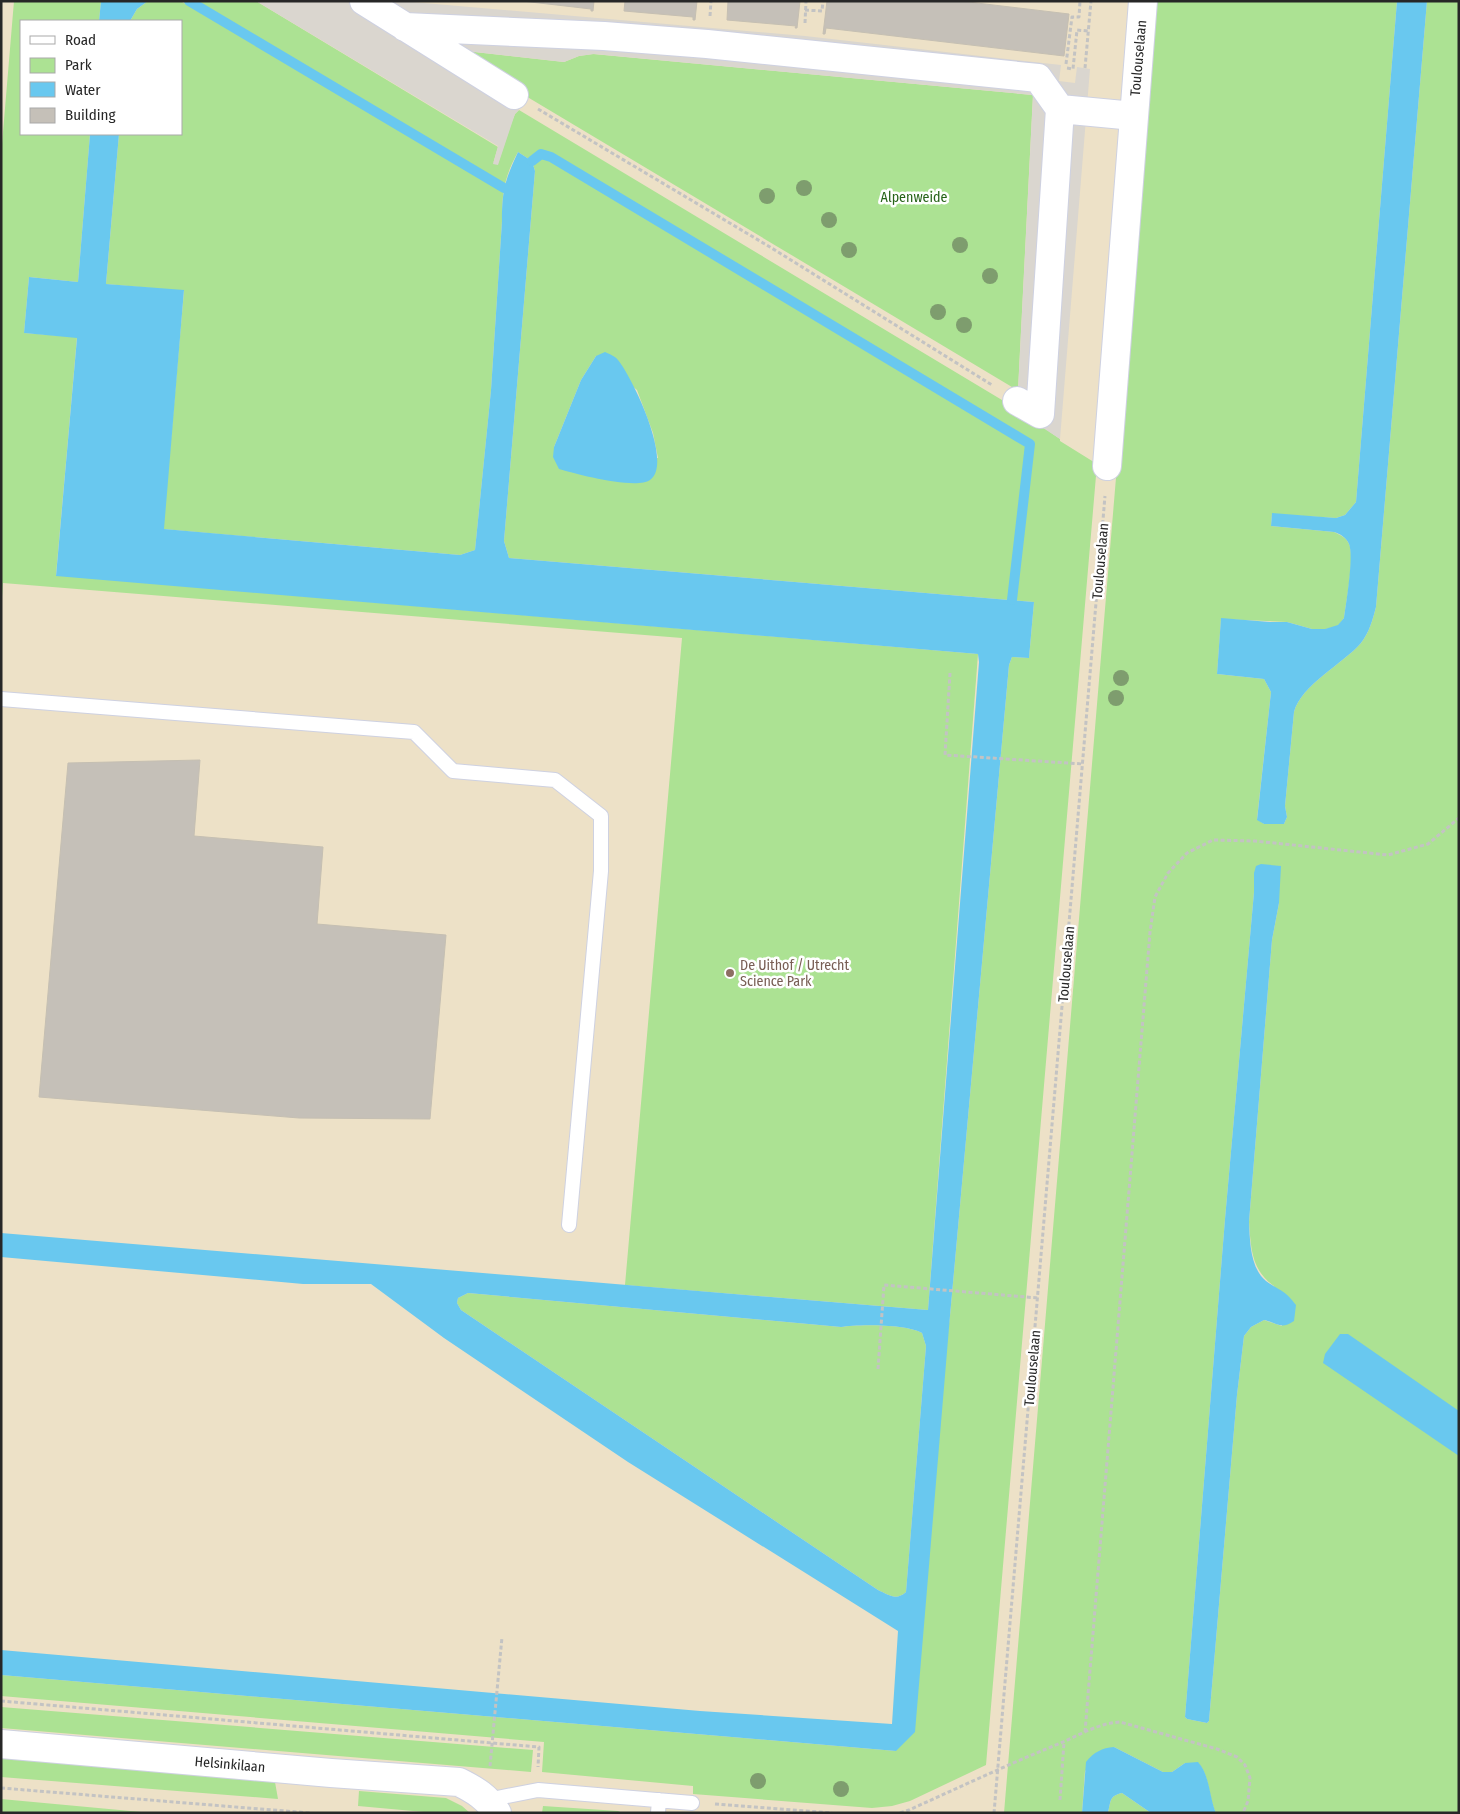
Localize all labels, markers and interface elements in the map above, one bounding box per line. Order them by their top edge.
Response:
street label: Toulouselaan [1127,19,1150,97]
legend [20,20,182,135]
text: Road [65,31,96,49]
text: Park [65,56,92,74]
text: Water [65,81,101,99]
text: Building [65,106,116,124]
park label: Alpenweide [881,189,947,206]
street label: Toulouselaan [1089,522,1112,600]
street label: Toulouselaan [1055,925,1078,1003]
place label: De Uithof / Utrecht Science Park [740,957,849,990]
marker: De Uithof / Utrecht Science Park [724,967,736,979]
street label: Toulouselaan [1021,1329,1044,1407]
street label: Helsinkilaan [194,1753,266,1776]

